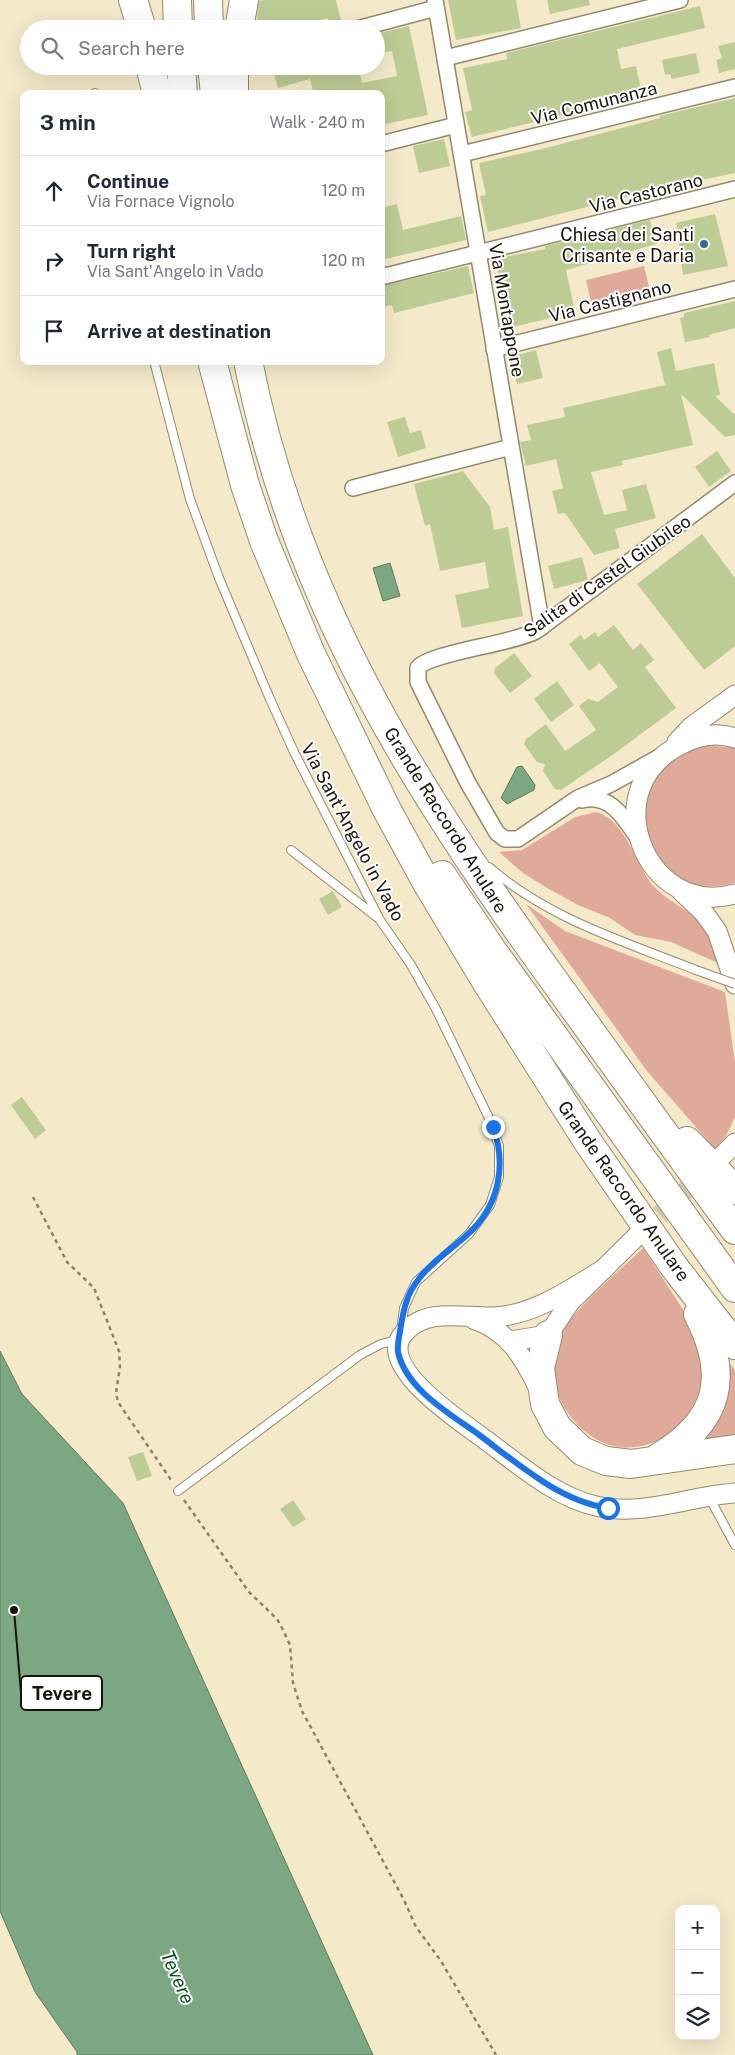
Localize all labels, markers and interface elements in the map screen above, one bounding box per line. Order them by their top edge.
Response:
search box [20,20,385,75]
icon: search [38,34,66,62]
text: Search here [78,37,185,59]
street label: Via Comunanza [529,77,659,129]
text: 3 min [40,110,96,135]
text: Walk · 240 m [269,113,365,132]
street label: Via Castorano [587,169,705,217]
text: Continue [87,170,169,192]
icon: ahead [40,177,68,205]
text: 120 m [321,181,365,200]
text: Via Fornace Vignolo [87,192,235,211]
place label: Chiesa dei Santi Crisante e Daria [560,224,694,266]
marker: Chiesa dei Santi Crisante e Daria [698,238,710,250]
text: Turn right [87,240,176,262]
street label: Via Montappone [485,241,529,379]
icon: right [40,247,68,275]
text: 120 m [321,251,365,270]
text: Via Sant'Angelo in Vado [87,262,264,281]
street label: Via Castignano [547,276,673,326]
icon: arrive [40,317,68,345]
text: Arrive at destination [87,320,271,342]
street label: Salita di Castel Giubileo [519,510,695,642]
street label: Grande Raccordo Anulare [380,723,512,917]
street label: Via Sant'Angelo in Vado [297,739,409,925]
street label: Grande Raccordo Anulare [554,1097,694,1285]
route end [482,1116,505,1139]
route start [597,1497,620,1520]
callout: Tevere [21,1676,102,1710]
text: Tevere [32,1682,92,1704]
map controls [675,1905,720,2040]
button: + [675,1905,720,1950]
water label: Tevere [157,1947,199,2007]
button: − [675,1950,720,1995]
button: layers [675,1995,720,2040]

